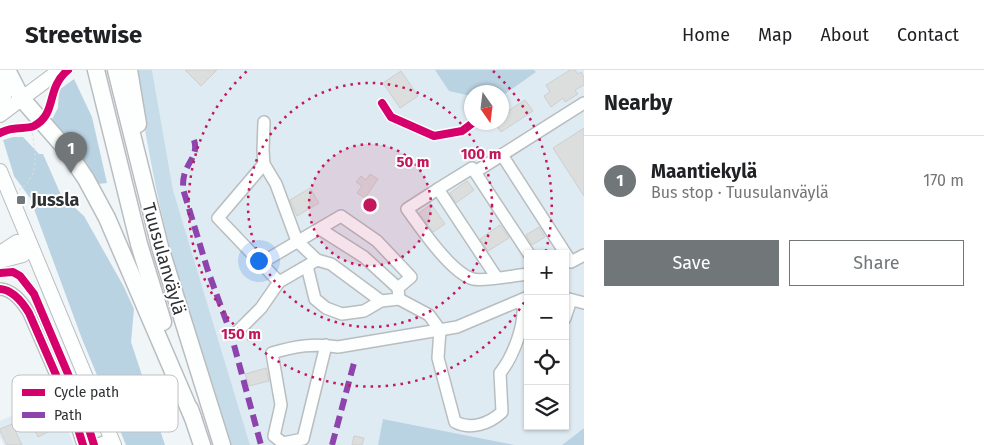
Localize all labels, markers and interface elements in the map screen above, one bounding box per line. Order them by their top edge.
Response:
text: Streetwise [25,21,142,49]
text: Home [682,24,730,46]
text: Map [758,24,792,46]
text: About [820,24,869,46]
text: Contact [897,24,959,46]
north arrow [464,85,509,130]
text: Nearby [604,90,672,116]
pin: 1 [55,132,87,173]
text: 100 m [461,145,501,163]
text: 50 m [396,153,430,171]
text: Maantiekylä [651,160,757,183]
text: 1 [616,171,624,190]
text: 170 m [923,171,964,190]
text: Bus stop · Tuusulanväylä [651,183,829,202]
place label: Jussla [30,189,80,211]
marker: Jussla [15,194,27,206]
centre of rings [361,196,379,214]
street label: Tuusulanväylä [137,200,191,318]
button: Save [604,240,779,286]
button: Share [789,240,964,286]
your location [246,248,272,274]
map controls [524,250,569,430]
button: + [524,250,569,295]
button: − [524,295,569,340]
text: 150 m [221,325,261,343]
button: locate [524,340,569,385]
legend [12,375,178,432]
text: Cycle path [54,384,119,401]
button: layers [524,385,569,430]
text: Path [54,407,82,424]

